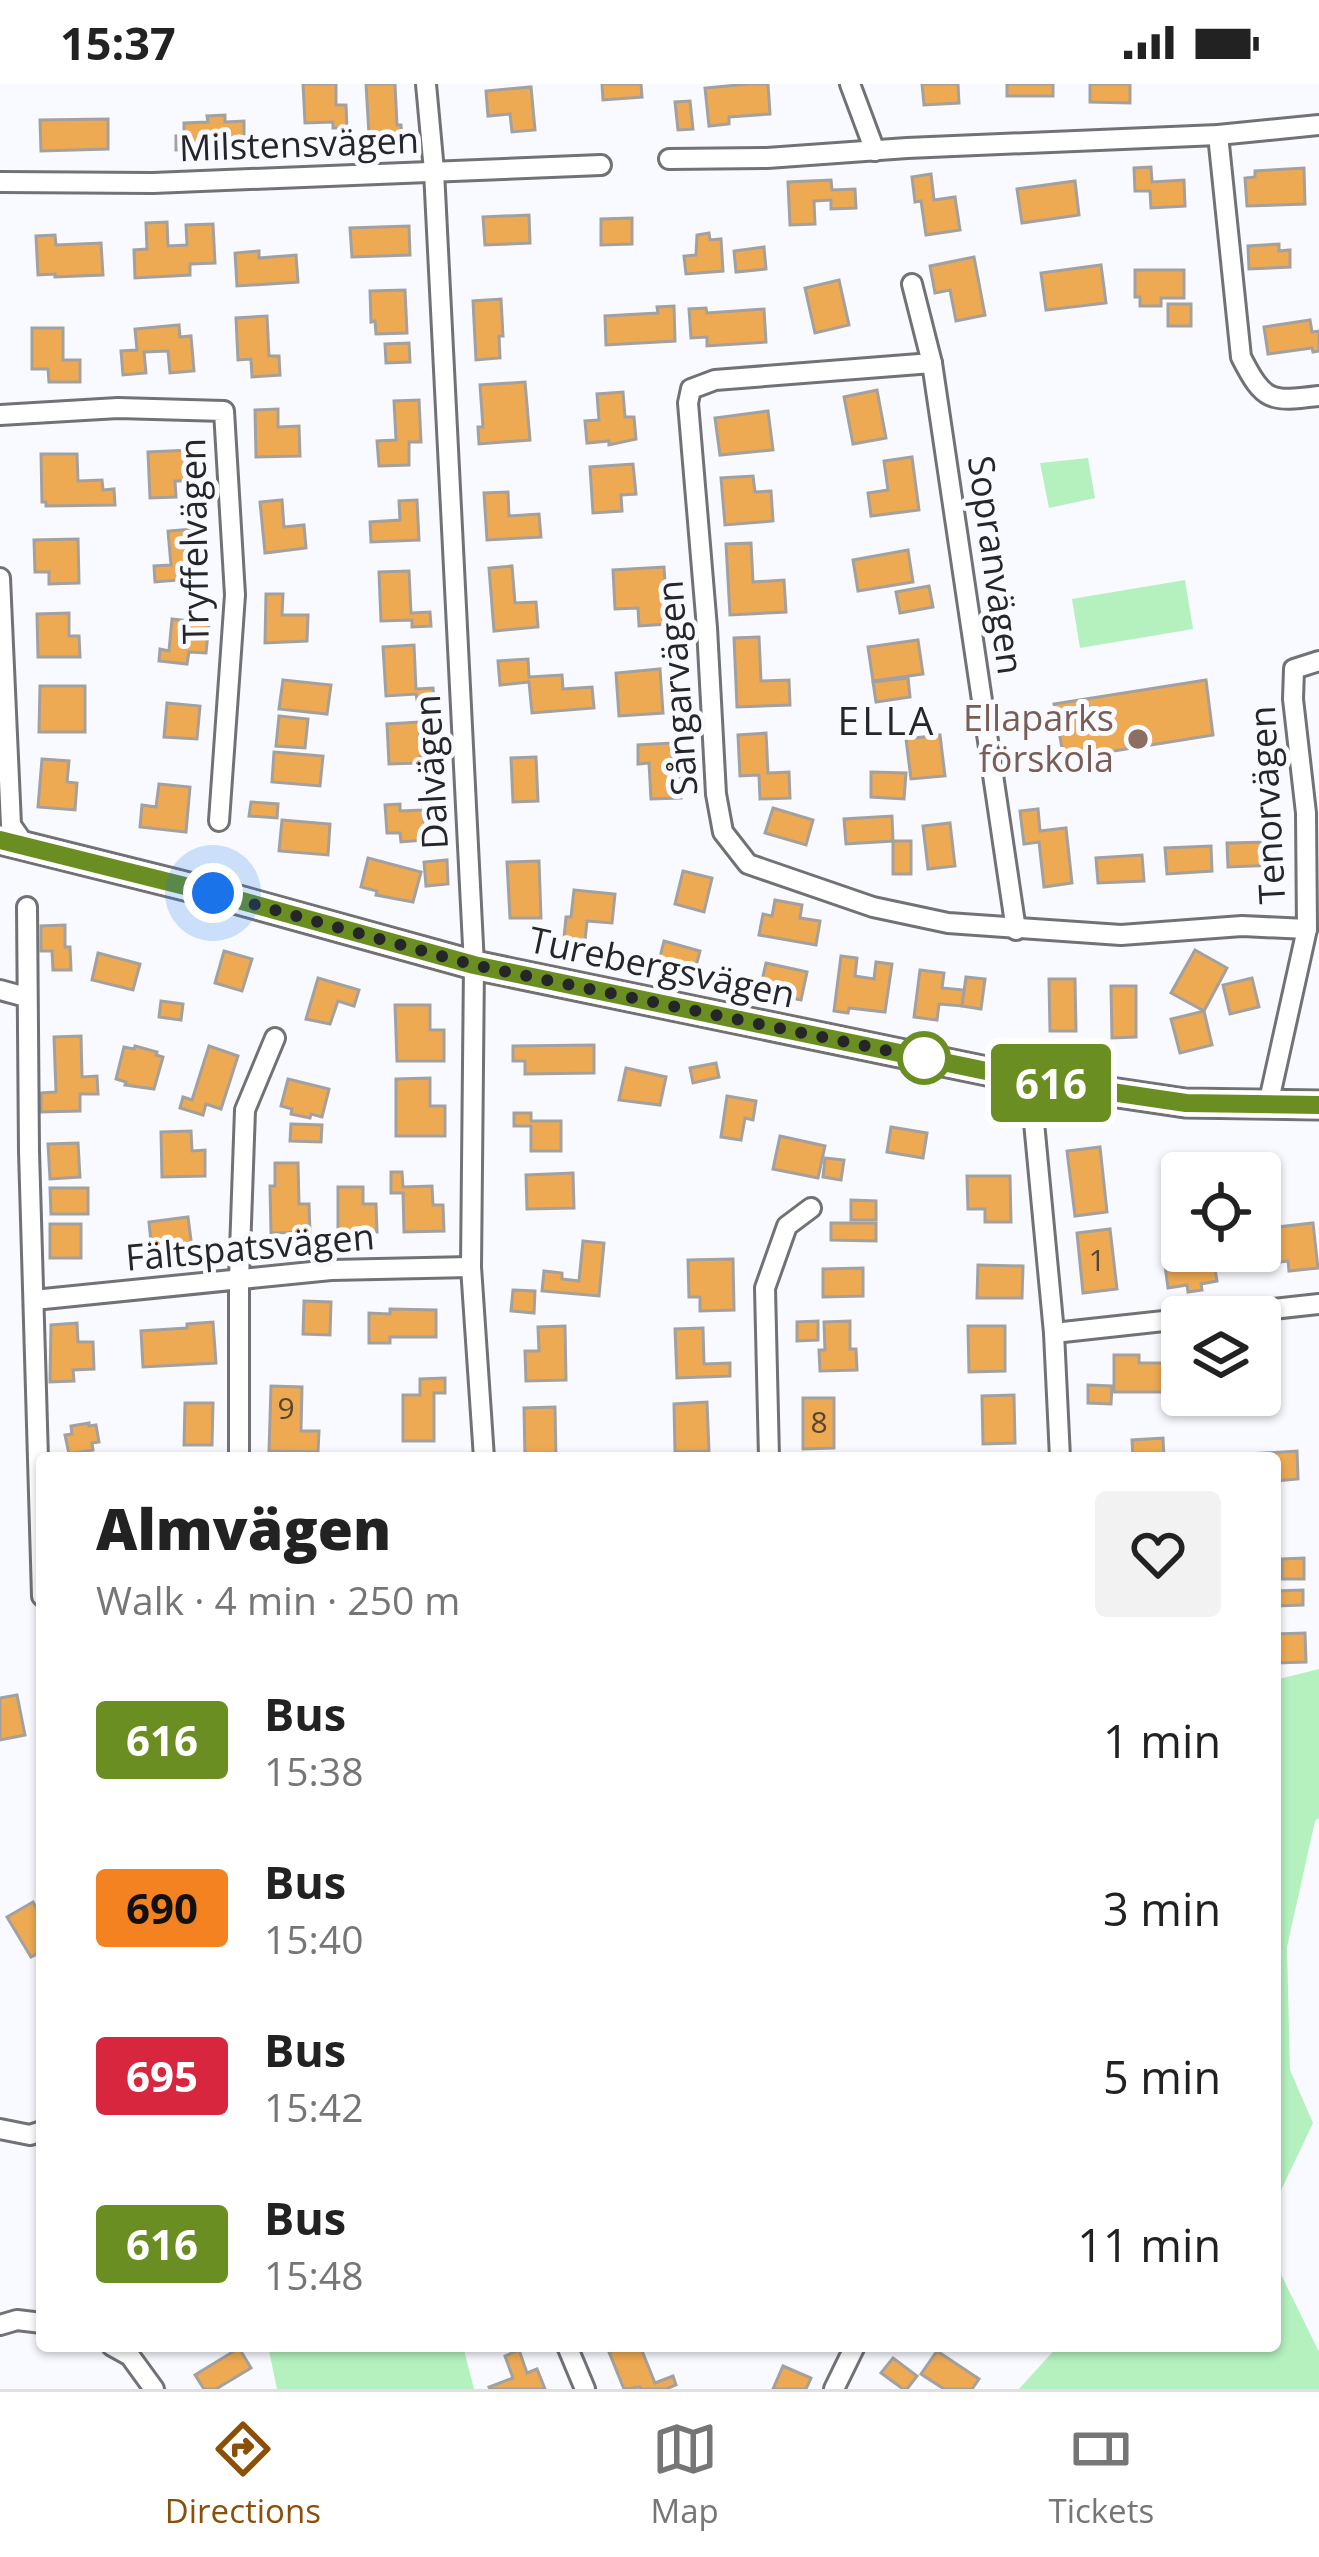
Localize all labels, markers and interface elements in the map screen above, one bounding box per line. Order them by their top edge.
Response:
text: 15:37 [60,12,176,73]
street label: Milstensvägen [178,115,420,172]
street label: Tryffelvägen [167,438,220,644]
street label: Sopranvägen [957,453,1036,677]
street label: Sångarvägen [645,579,708,797]
street label: Dalvägen [402,693,459,851]
district label: ELLA [837,693,937,746]
place label: Ellaparks förskola [963,693,1114,783]
street label: Tenorvägen [1237,705,1296,905]
marker: Ellaparks förskola [1125,726,1151,752]
your location [183,863,243,923]
street label: Turebergsvägen [525,914,799,1019]
unlabelled marker [899,1033,949,1083]
line badge: 616 [982,1044,1120,1122]
text: 616 [1015,1054,1087,1111]
map controls [1161,1152,1281,1416]
button: locate [1161,1152,1281,1272]
street label: Fältspatsvägen [124,1211,376,1282]
house number: 1 [1088,1239,1106,1280]
button: layers [1161,1296,1281,1416]
house number: 9 [277,1387,295,1428]
house number: 8 [810,1401,828,1442]
text: Almvägen [96,1489,391,1567]
button: heart [1095,1491,1221,1617]
text: Walk · 4 min · 250 m [96,1573,460,1626]
text: Bus [264,1683,346,1744]
text: 1 min [1103,1710,1221,1771]
text: 616 [126,1711,198,1768]
text: 15:38 [264,1744,363,1797]
text: Bus [264,1851,346,1912]
text: 3 min [1103,1878,1221,1939]
text: 690 [126,1879,198,1936]
text: 15:40 [264,1912,363,1965]
text: Bus [264,2019,346,2080]
text: 5 min [1103,2046,1221,2107]
text: 695 [126,2047,198,2104]
text: 15:42 [264,2080,363,2133]
text: Bus [264,2187,346,2248]
text: 11 min [1077,2214,1221,2275]
text: 616 [126,2215,198,2272]
text: 15:48 [264,2248,363,2301]
tab: Directions [165,2416,321,2533]
tab: Map [651,2416,719,2533]
tab: Tickets [1048,2416,1154,2533]

